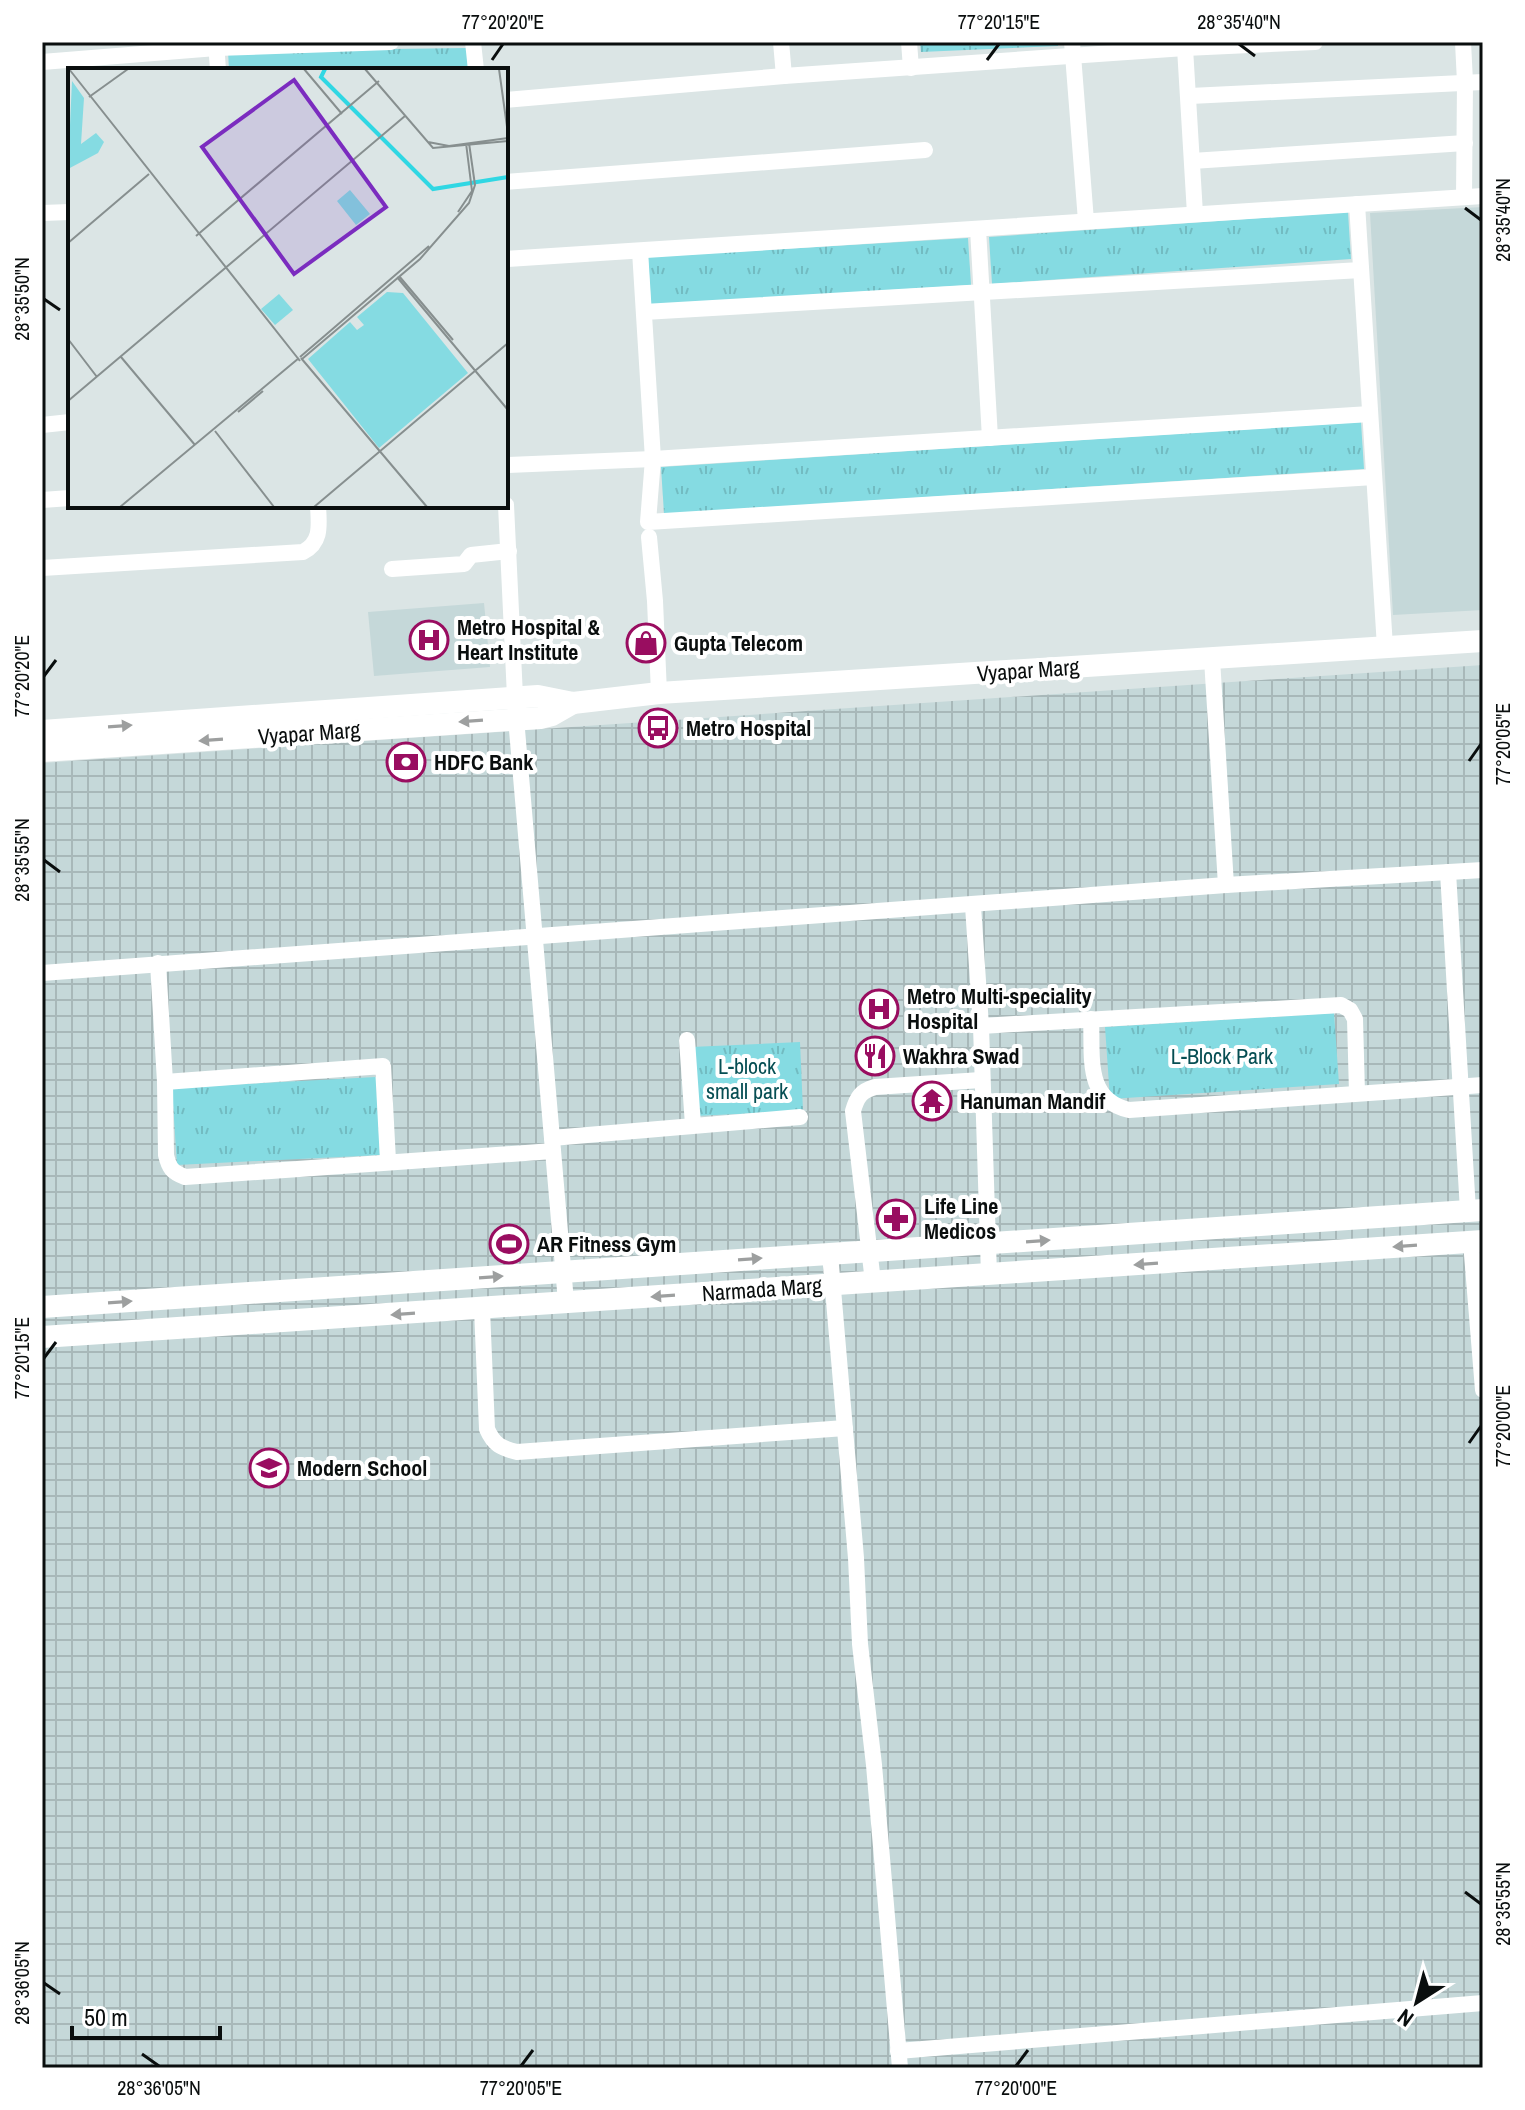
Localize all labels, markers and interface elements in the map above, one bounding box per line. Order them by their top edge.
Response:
text: 77°20'20"E [462,8,544,35]
text: 77°20'15"E [958,8,1040,35]
text: 28°35'40"N [1197,8,1281,35]
inset map [68,68,508,508]
text: 28°35'40"N [1489,178,1516,262]
text: 28°35'50"N [8,257,35,341]
place label: Metro Hospital & Heart Institute [457,612,600,667]
hospital icon: Metro Hospital & Heart Institute [408,619,450,661]
shop icon: Gupta Telecom [625,622,667,664]
place label: Gupta Telecom [674,628,803,658]
text: 77°20'20"E [8,635,35,717]
street label: Vyapar Marg [976,651,1080,689]
text: 77°20'05"E [1489,703,1516,785]
bus stop icon: Metro Hospital [637,707,679,749]
place label: Metro Hospital [686,713,811,743]
street label: Vyapar Marg [257,714,361,752]
one-way arrow [458,715,483,728]
one-way arrow [108,719,133,732]
one-way arrow [198,734,223,747]
bank icon: HDFC Bank [385,741,427,783]
place label: HDFC Bank [434,747,534,777]
text: 28°35'55"N [8,818,35,902]
place label: Metro Multi-speciality Hospital [907,981,1091,1036]
hospital icon: Metro Multi-speciality Hospital [858,988,900,1030]
restaurant icon: Wakhra Swad [854,1035,896,1077]
place label: Wakhra Swad [903,1041,1020,1071]
park label: L-Block Park [1171,1041,1274,1071]
park label: L-block small park [706,1051,789,1106]
temple icon: Hanuman Mandif [911,1080,953,1122]
place label: Hanuman Mandif [960,1086,1105,1116]
place label: Life Line Medicos [924,1191,998,1246]
pharmacy icon: Life Line Medicos [875,1198,917,1240]
sports icon: AR Fitness Gym [488,1223,530,1265]
place label: AR Fitness Gym [537,1229,676,1259]
one-way arrow [1026,1234,1051,1247]
one-way arrow [1392,1240,1417,1253]
one-way arrow [738,1252,763,1265]
one-way arrow [1133,1258,1158,1271]
one-way arrow [479,1270,504,1283]
street label: Narmada Marg [701,1270,823,1308]
one-way arrow [650,1289,675,1302]
one-way arrow [108,1295,133,1308]
one-way arrow [391,1308,416,1321]
text: 77°20'15"E [8,1317,35,1399]
text: 77°20'00"E [1489,1385,1516,1467]
school or university icon: Modern School [248,1447,290,1489]
place label: Modern School [297,1453,427,1483]
text: 28°35'55"N [1489,1862,1516,1946]
text: 28°36'05"N [8,1941,35,2025]
north arrow [1377,1962,1457,2042]
scale bar [72,1990,220,2040]
text: 50 m [84,2001,128,2033]
text: N [1391,2002,1419,2034]
text: 28°36'05"N [117,2074,201,2101]
text: 77°20'05"E [480,2074,562,2101]
text: 77°20'00"E [975,2074,1057,2101]

